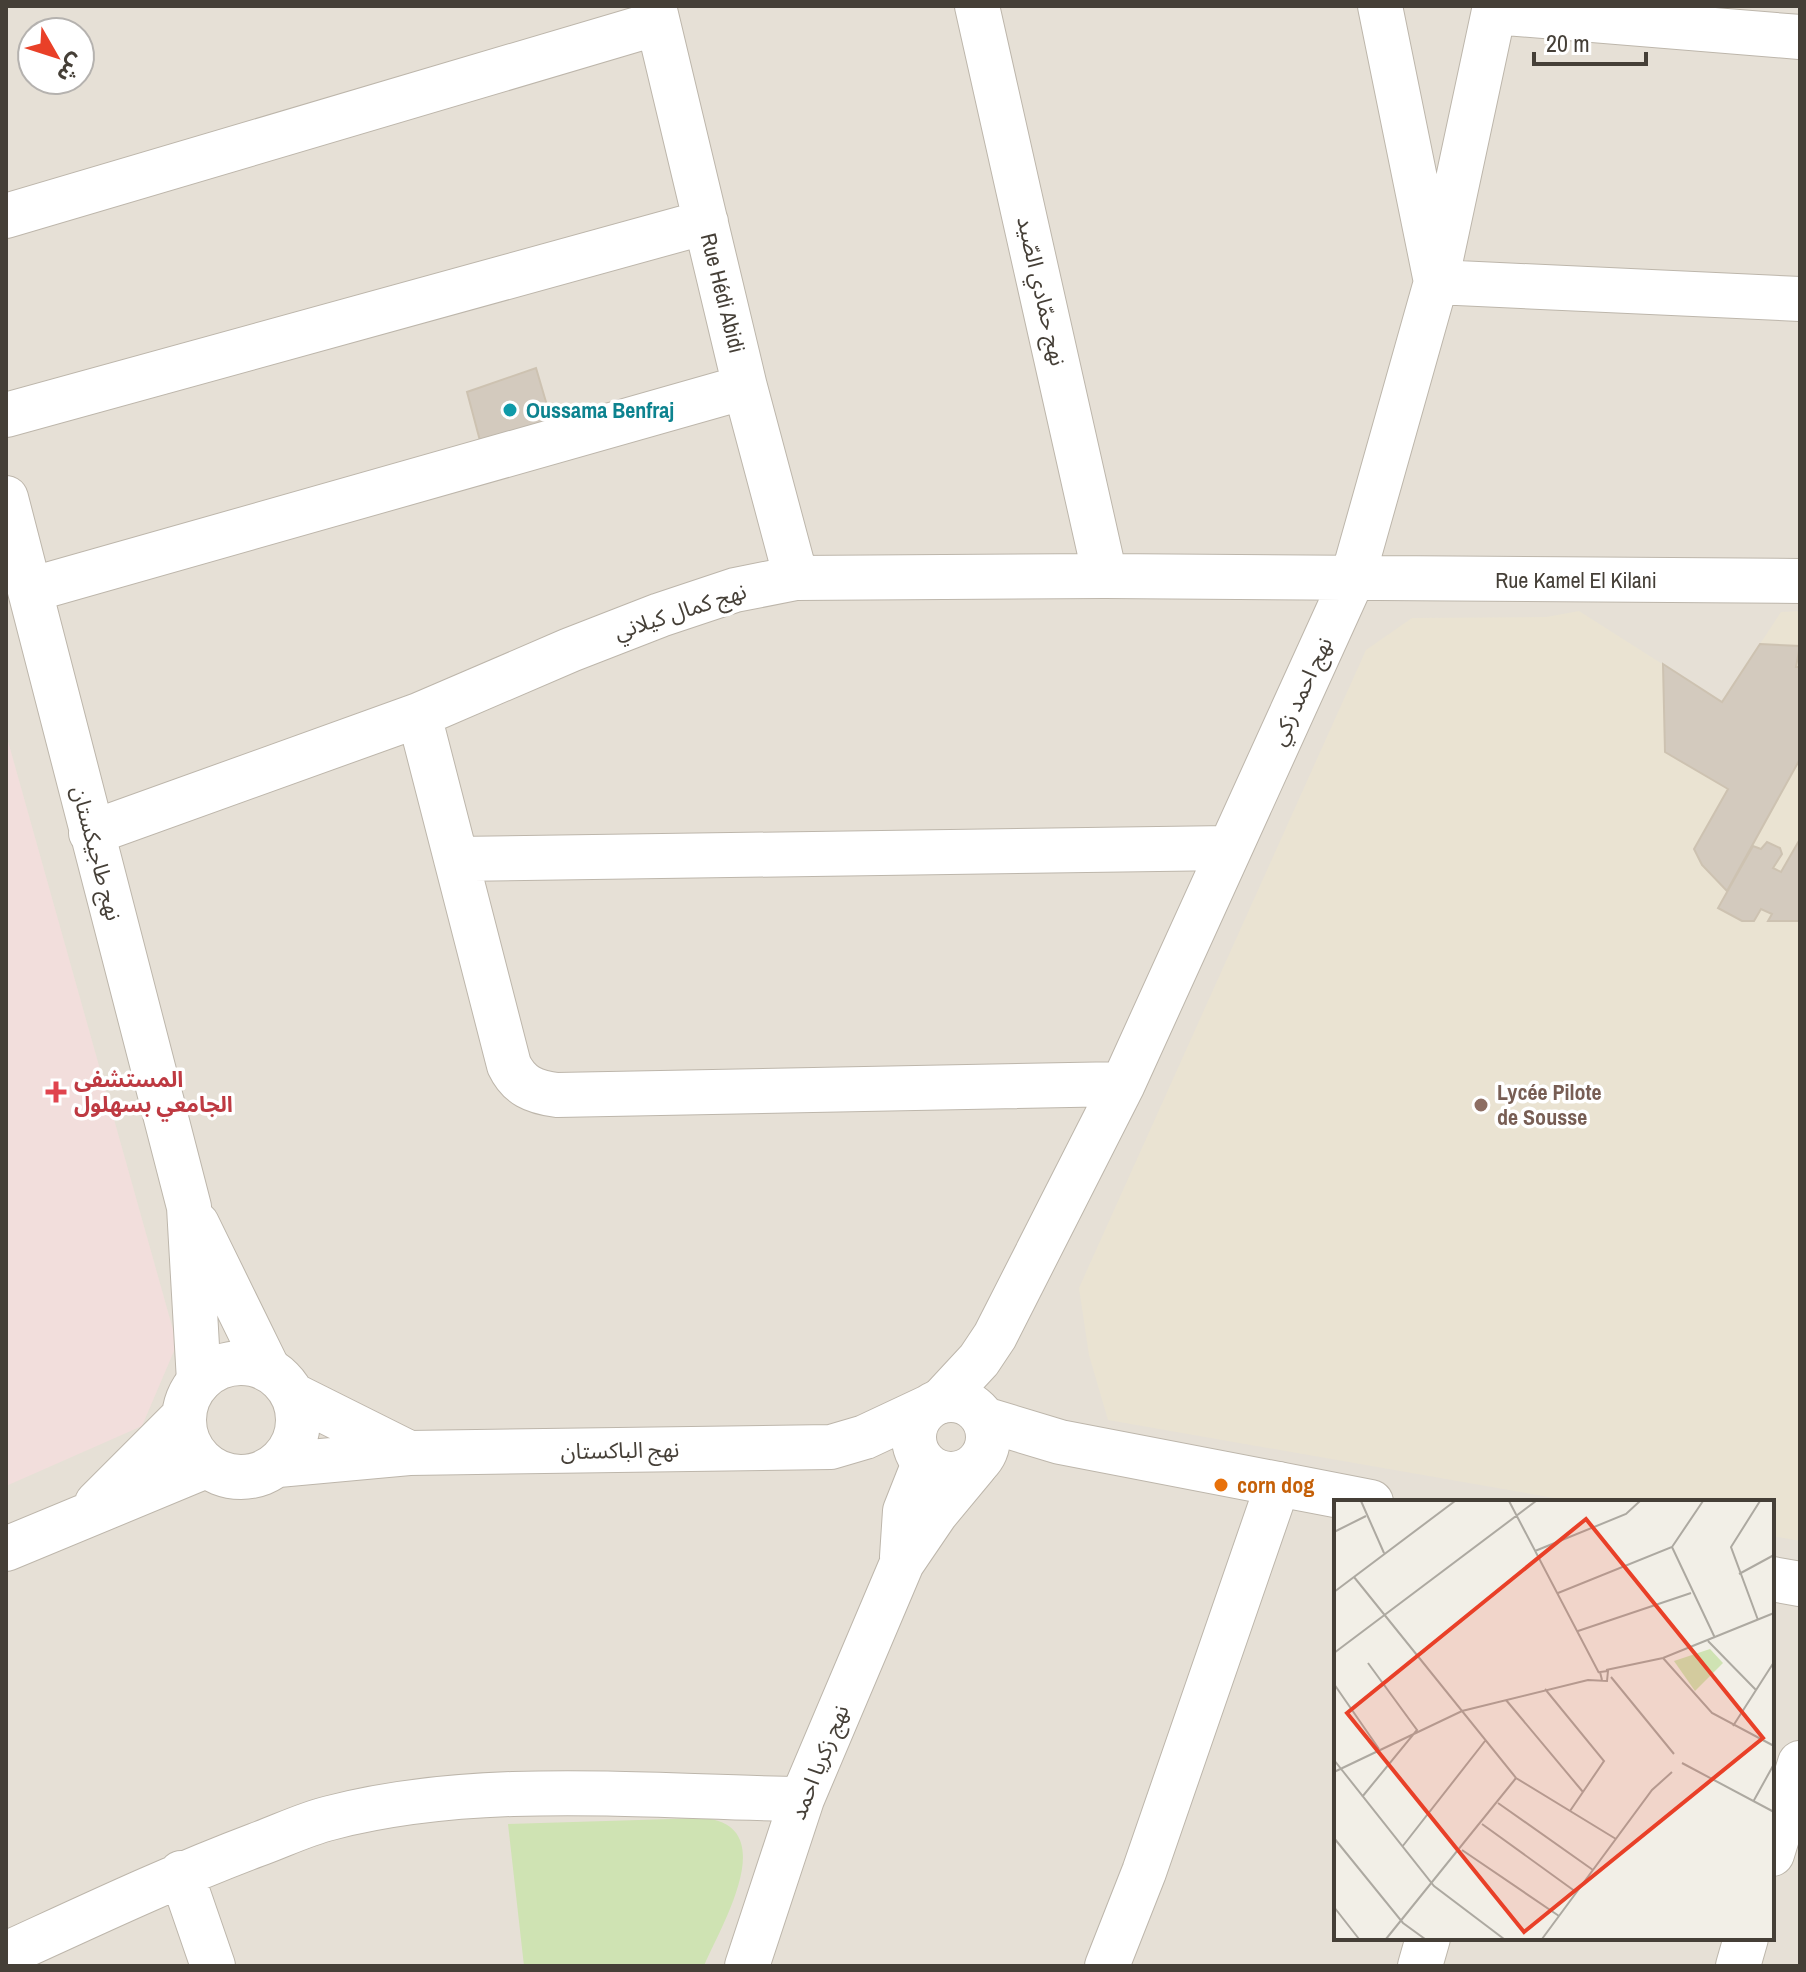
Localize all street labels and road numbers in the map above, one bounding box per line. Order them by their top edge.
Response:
street label: نهج حمّادي الصّيد [1008,213,1074,369]
street label: Rue Hédi Abidi [694,230,752,356]
street label: Rue Kamel El Kilani [1495,565,1657,595]
street label: نهج كمال كيلاني [610,576,751,648]
street label: نهج احمد زكي [1263,632,1341,751]
street label: نهج طاجيكستان [63,782,129,924]
street label: نهج الباكستان [560,1434,680,1468]
street label: نهج زكريا احمد [782,1700,857,1825]

